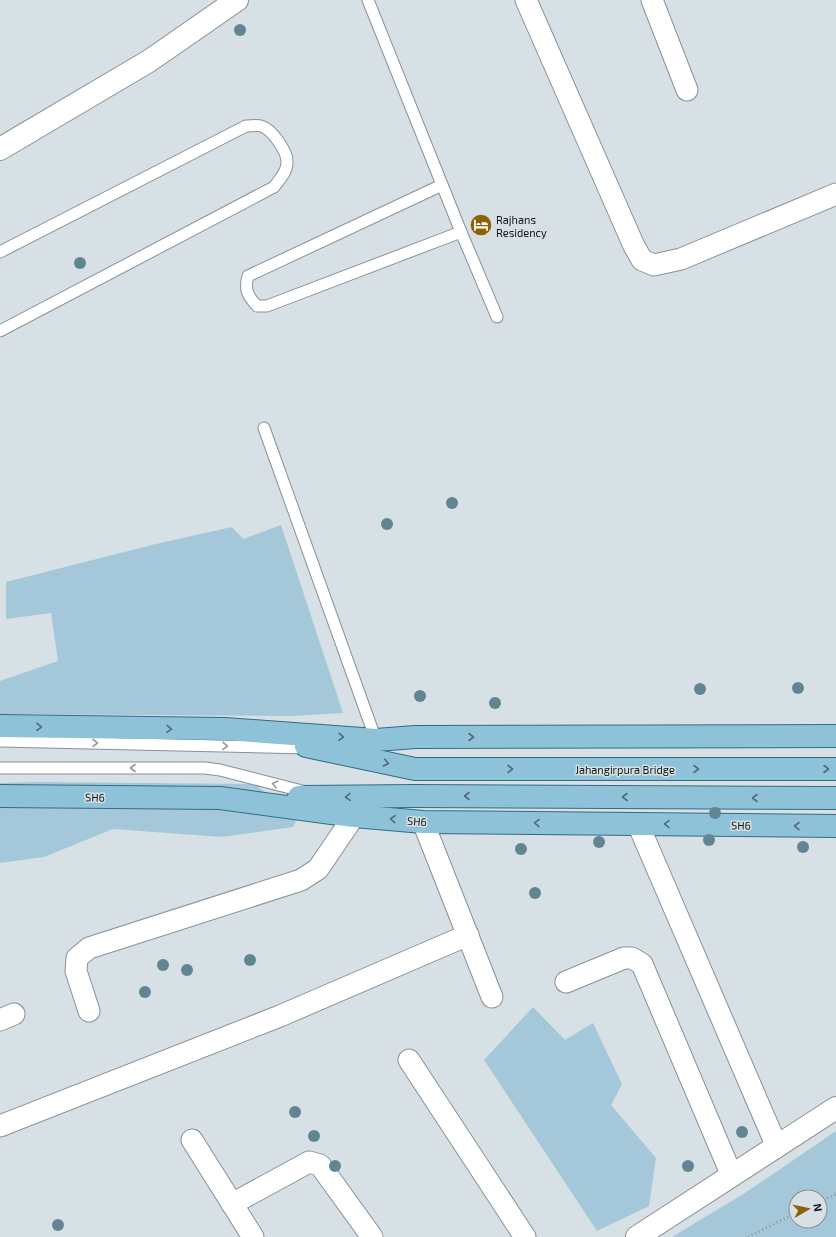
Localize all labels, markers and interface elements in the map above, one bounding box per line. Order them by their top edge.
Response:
hotel icon: Rajhans Residency [468,212,494,238]
place label: Rajhans Residency [496,213,547,239]
one-way arrow [36,723,42,731]
one-way arrow [166,725,172,733]
one-way arrow [338,733,344,742]
one-way arrow [468,733,474,741]
one-way arrow [92,739,98,748]
one-way arrow [222,742,228,750]
one-way arrow [383,759,389,767]
street label: Jahangirpura Bridge [575,763,675,776]
one-way arrow [130,764,136,772]
one-way arrow [507,765,513,773]
one-way arrow [693,765,699,773]
one-way arrow [823,765,829,773]
one-way arrow [272,780,279,789]
street label: SH6 [85,790,105,804]
one-way arrow [464,792,470,800]
one-way arrow [345,793,351,801]
one-way arrow [622,793,628,801]
one-way arrow [752,794,758,802]
street label: SH6 [407,814,427,828]
one-way arrow [390,815,396,824]
street label: SH6 [731,818,751,832]
one-way arrow [534,819,540,827]
one-way arrow [664,820,670,828]
one-way arrow [794,822,800,830]
north arrow [788,1189,828,1229]
text: N [811,1202,825,1212]

